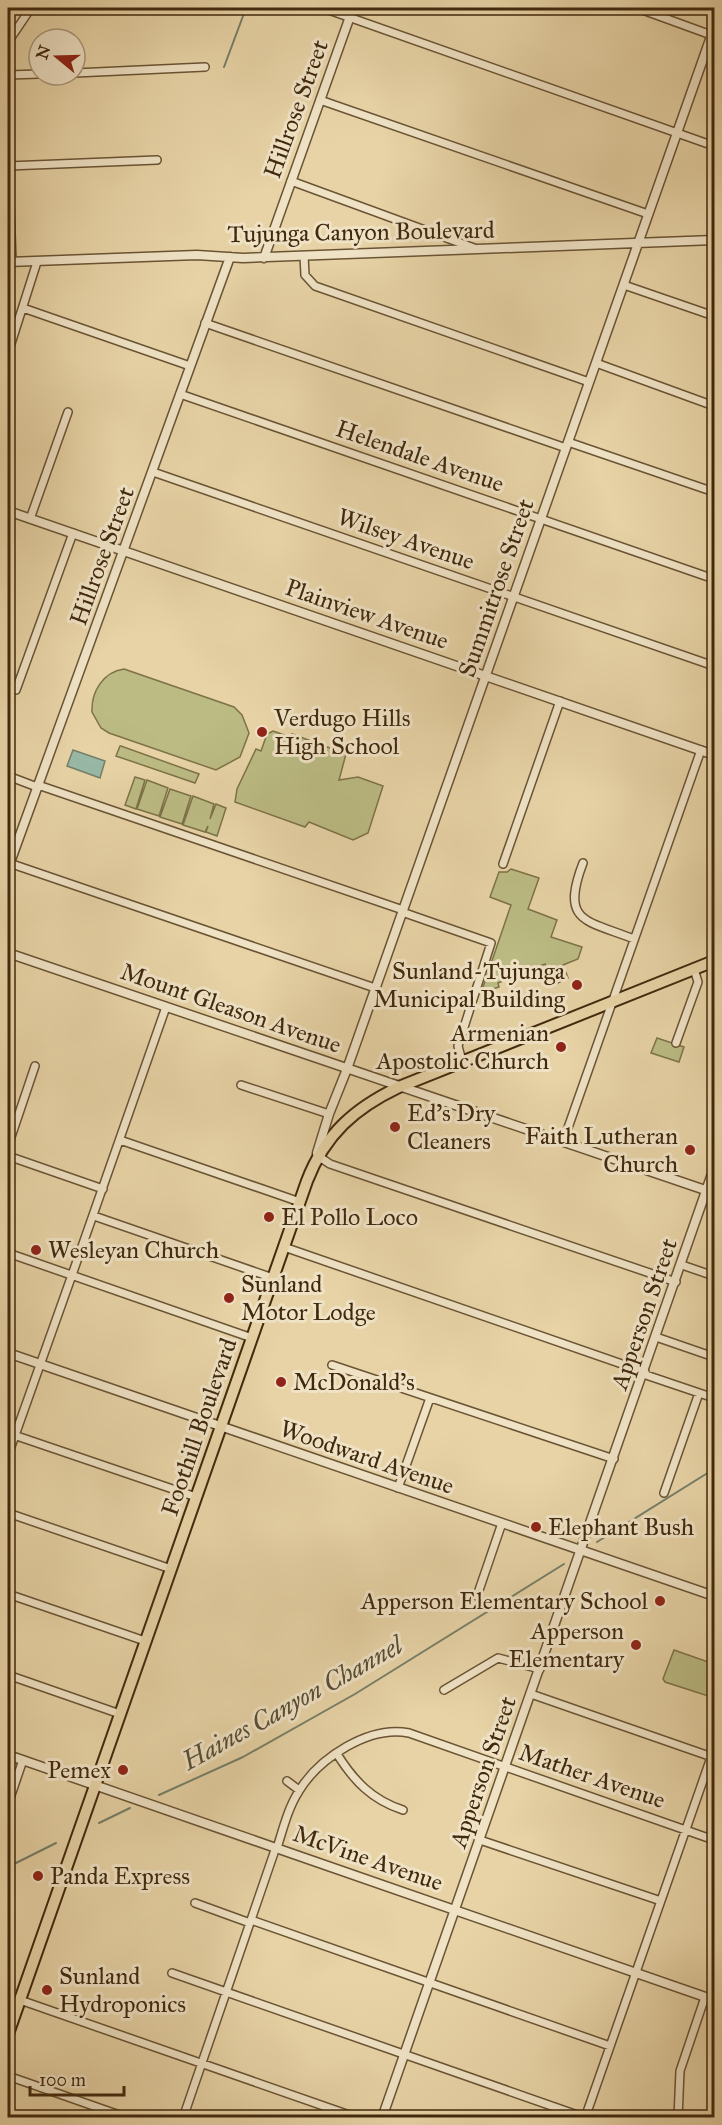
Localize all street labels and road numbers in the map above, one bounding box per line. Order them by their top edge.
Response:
street label: Hillrose Street [257,35,335,182]
street label: Tujunga Canyon Boulevard [227,215,495,249]
street label: Helendale Avenue [332,413,508,499]
street label: Hillrose Street [63,482,141,629]
street label: Summitrose Street [451,494,541,681]
street label: Wilsey Avenue [334,502,478,576]
street label: Plainview Avenue [281,572,453,656]
street label: Mount Gleason Avenue [117,956,345,1060]
street label: Apperson Street [604,1234,684,1395]
street label: Foothill Boulevard [155,1334,243,1520]
street label: Woodward Avenue [276,1413,458,1501]
street label: Apperson Street [443,1692,523,1853]
street label: Mather Avenue [515,1737,669,1815]
street label: McVine Avenue [289,1818,447,1898]

